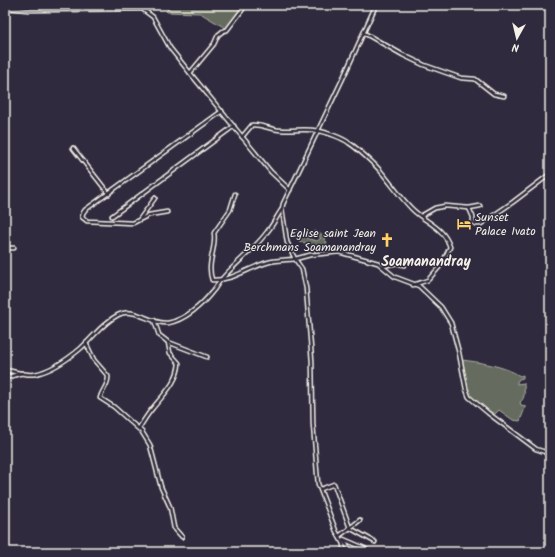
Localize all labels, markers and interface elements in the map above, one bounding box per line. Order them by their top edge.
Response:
north arrow [497,18,537,58]
text: N [511,38,520,56]
place label: Sunset Palace Ivato [475,208,536,241]
hotel icon: Sunset Palace Ivato [456,216,472,232]
place label: Eglise saint Jean Berchmans Soamanandray [243,224,376,257]
church icon: Eglise saint Jean Berchmans Soamanandray [379,232,395,248]
district label: Soamanandray [381,251,471,273]

